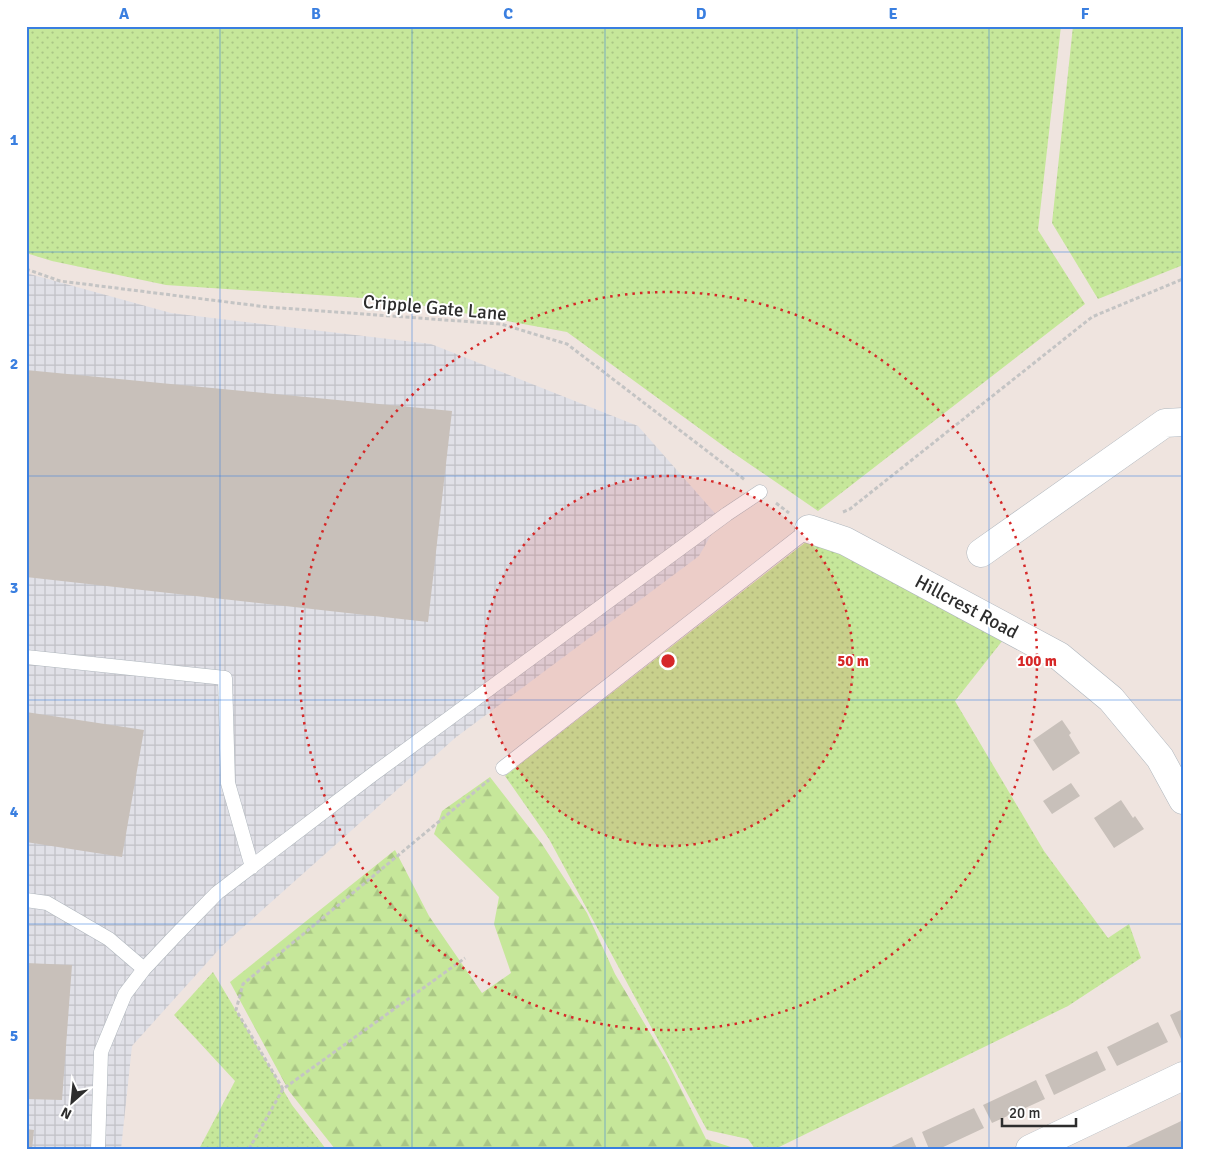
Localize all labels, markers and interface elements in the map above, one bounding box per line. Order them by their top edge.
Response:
text: A [119,4,130,24]
text: B [311,4,321,24]
text: C [503,4,513,24]
text: D [696,4,707,24]
text: E [888,4,898,24]
text: F [1081,4,1090,24]
text: 1 [10,130,19,150]
street label: Cripple Gate Lane [362,290,508,326]
text: 2 [10,354,18,374]
street label: Hillcrest Road [911,570,1022,644]
text: 3 [10,578,18,598]
centre of rings [659,652,677,670]
text: 50 m [837,652,869,670]
text: 100 m [1017,652,1057,670]
text: 4 [10,802,19,822]
text: 5 [10,1026,18,1046]
north arrow [48,1078,98,1128]
scale bar [1002,1095,1075,1127]
text: N [58,1103,75,1123]
text: 20 m [1009,1104,1040,1122]

